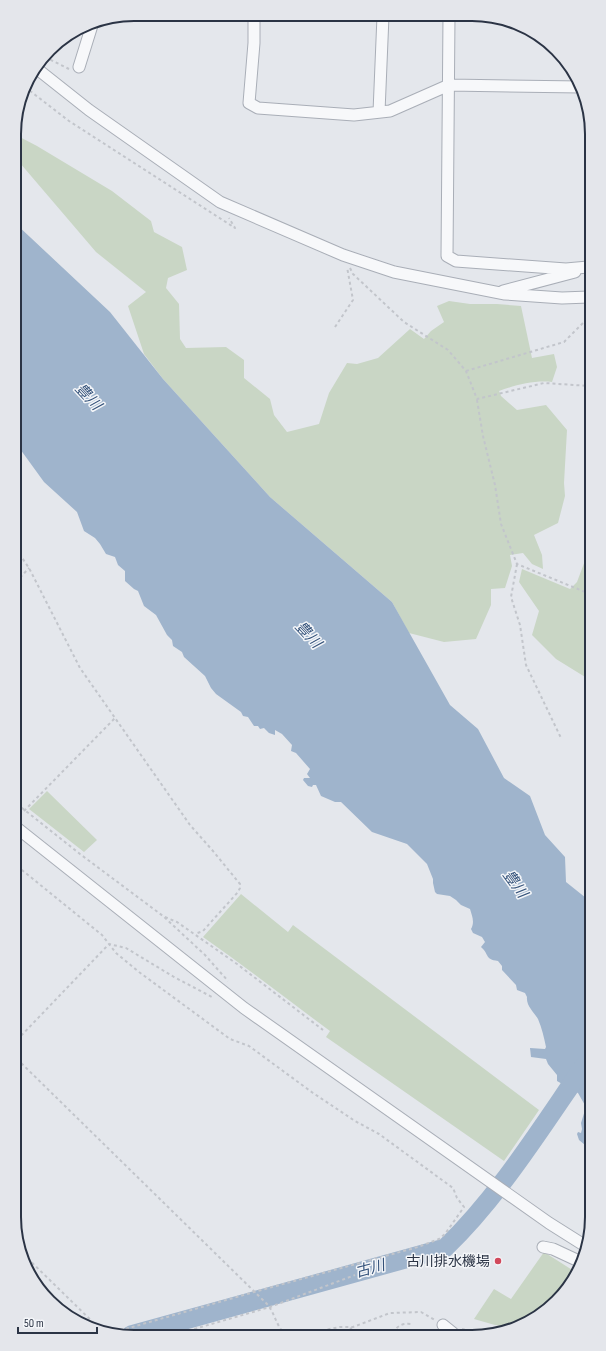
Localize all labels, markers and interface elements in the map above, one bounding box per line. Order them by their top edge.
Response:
water label: 豊川 [71,380,107,416]
water label: 豊川 [291,618,327,654]
water label: 豊川 [498,866,533,903]
place label: 古川排水機場 [406,1253,490,1270]
water label: 古川 [353,1255,389,1282]
marker: 古川排水機場 [493,1256,503,1266]
scale bar [18,1309,97,1335]
text: 50 m [24,1316,44,1331]

